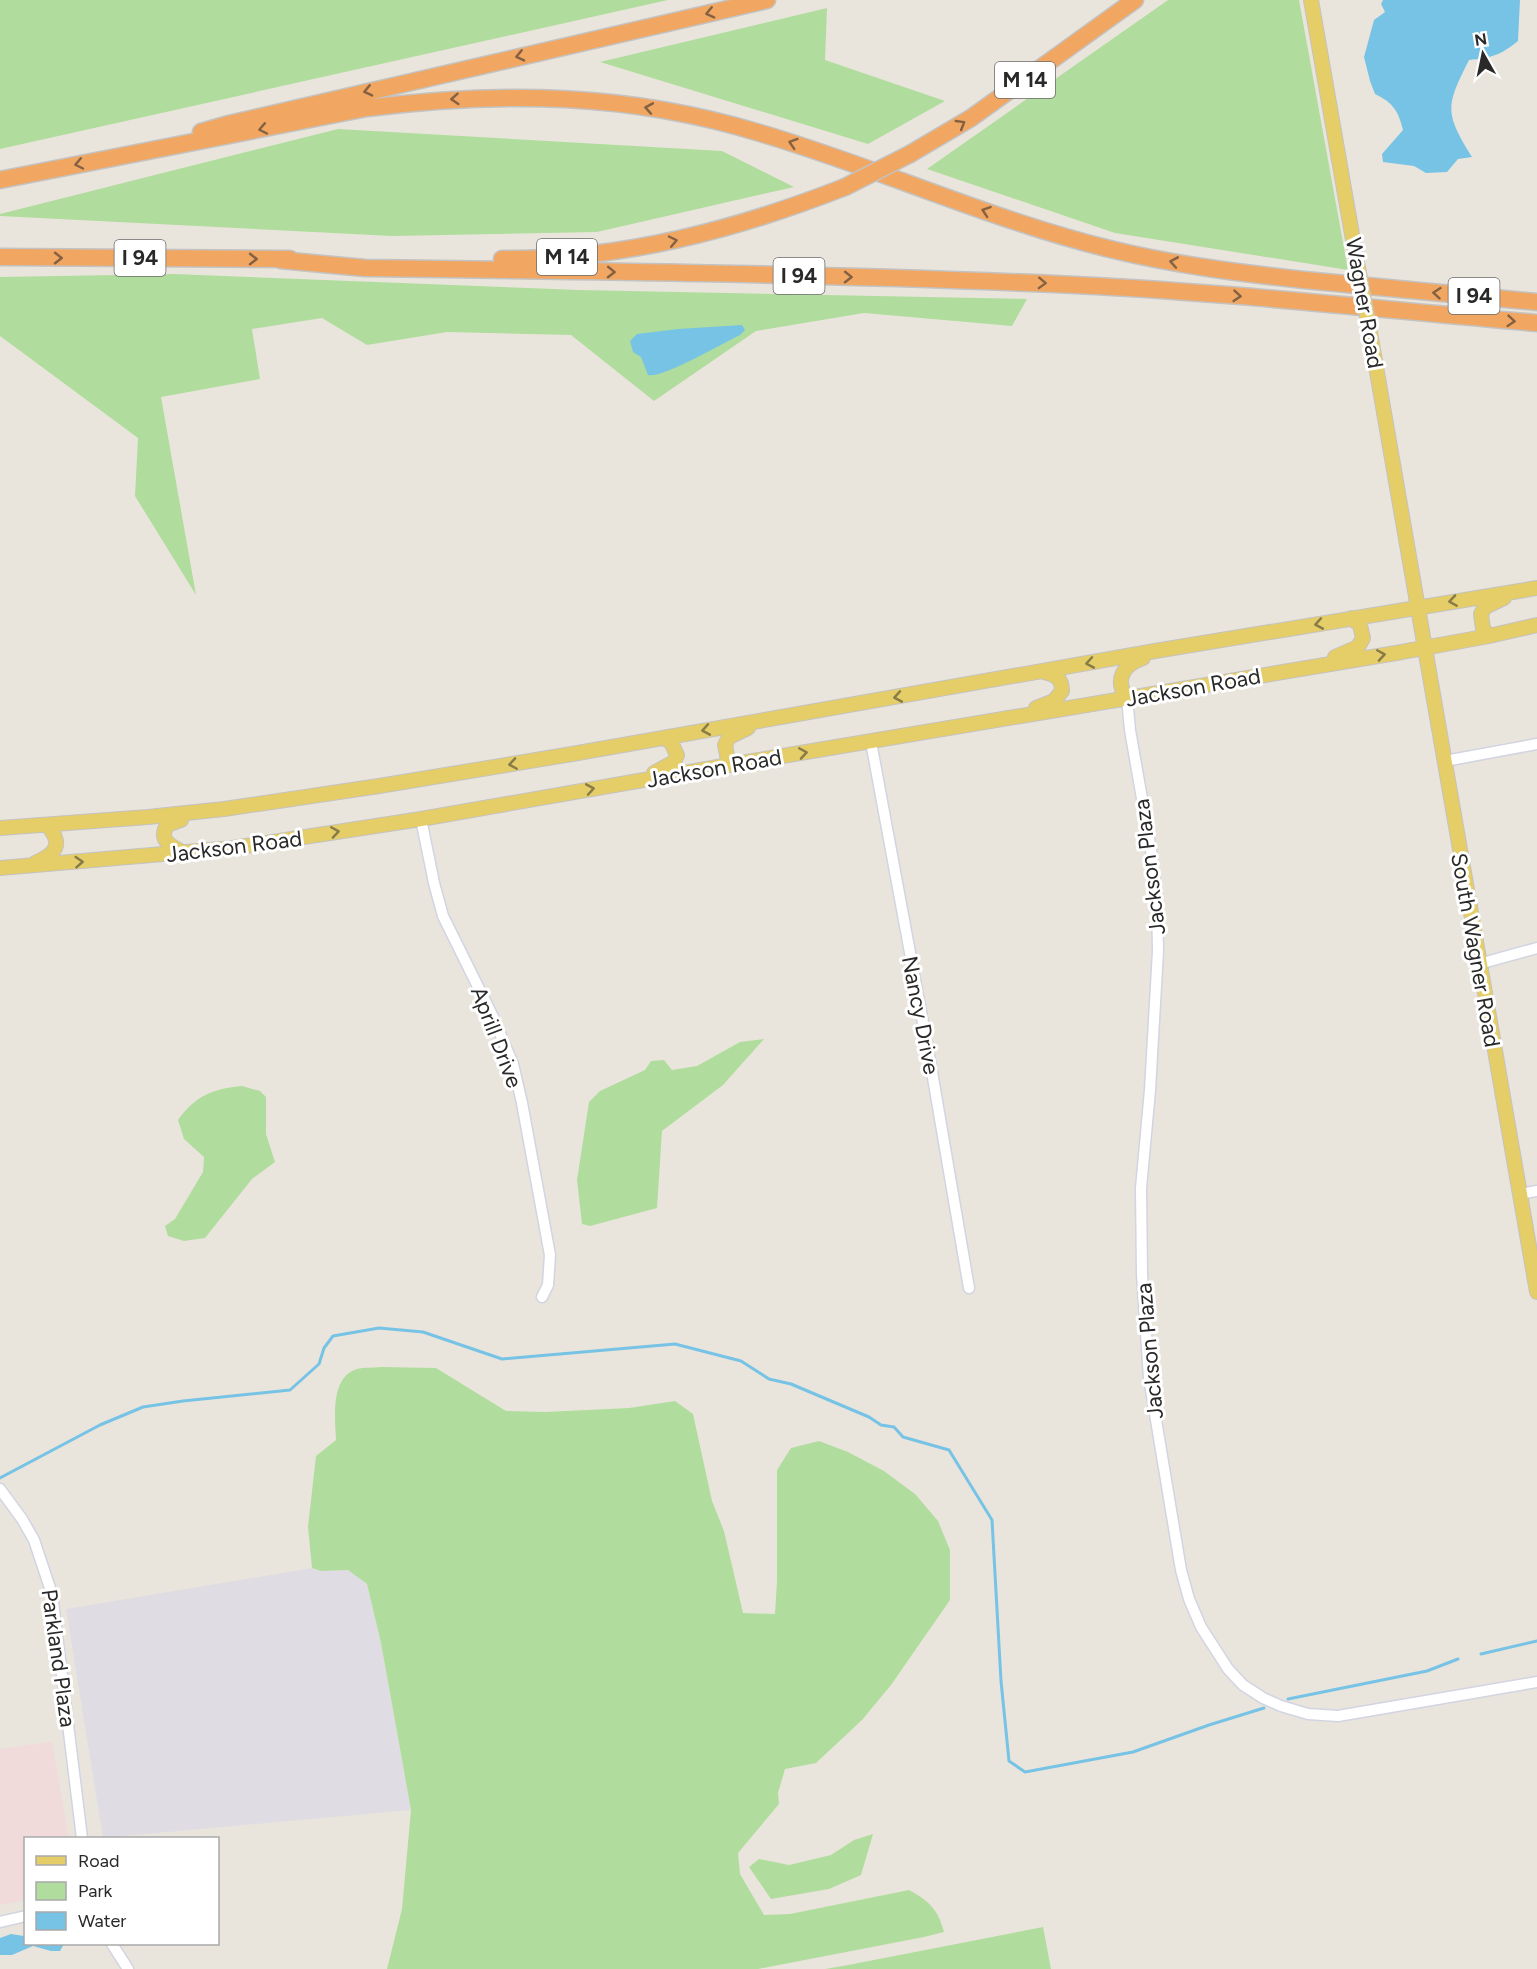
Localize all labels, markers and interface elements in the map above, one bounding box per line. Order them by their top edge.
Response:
one-way arrow [705,6,715,19]
north arrow [1453,24,1513,84]
text: N [1473,29,1488,50]
one-way arrow [515,49,525,62]
road number: M 14 [995,62,1055,98]
one-way arrow [363,84,373,97]
one-way arrow [450,92,459,105]
one-way arrow [645,102,655,115]
one-way arrow [955,120,965,132]
one-way arrow [258,122,268,135]
one-way arrow [788,138,799,150]
one-way arrow [74,157,84,170]
one-way arrow [981,205,992,218]
one-way arrow [667,235,677,248]
street label: Wagner Road [1340,236,1389,371]
road number: M 14 [537,239,597,275]
road number: I 94 [114,240,166,276]
one-way arrow [54,252,63,264]
one-way arrow [249,253,258,266]
one-way arrow [1169,256,1179,269]
road number: I 94 [774,258,824,294]
one-way arrow [606,266,615,278]
one-way arrow [843,271,852,283]
one-way arrow [1038,277,1047,290]
road number: I 94 [1448,278,1500,314]
one-way arrow [1432,287,1441,300]
one-way arrow [1232,289,1242,302]
one-way arrow [1507,314,1516,327]
one-way arrow [1448,595,1457,607]
one-way arrow [1314,617,1324,630]
one-way arrow [1375,649,1385,662]
one-way arrow [1085,656,1095,669]
street label: Jackson Road [1124,662,1263,713]
one-way arrow [893,690,903,703]
one-way arrow [701,723,711,736]
street label: Jackson Road [645,743,784,794]
one-way arrow [797,747,807,760]
one-way arrow [509,757,518,769]
one-way arrow [585,784,594,796]
street label: Jackson Plaza [1128,797,1171,936]
street label: Jackson Road [165,825,303,868]
one-way arrow [331,827,340,839]
street label: South Wagner Road [1445,851,1506,1049]
one-way arrow [75,856,84,869]
street label: Nancy Drive [896,954,945,1077]
street label: Aprill Drive [465,983,528,1092]
street label: Jackson Plaza [1130,1282,1169,1420]
street label: Parkland Plaza [35,1587,82,1729]
legend [24,1837,219,1945]
text: Road [78,1850,119,1872]
text: Park [78,1880,113,1902]
text: Water [78,1910,126,1932]

